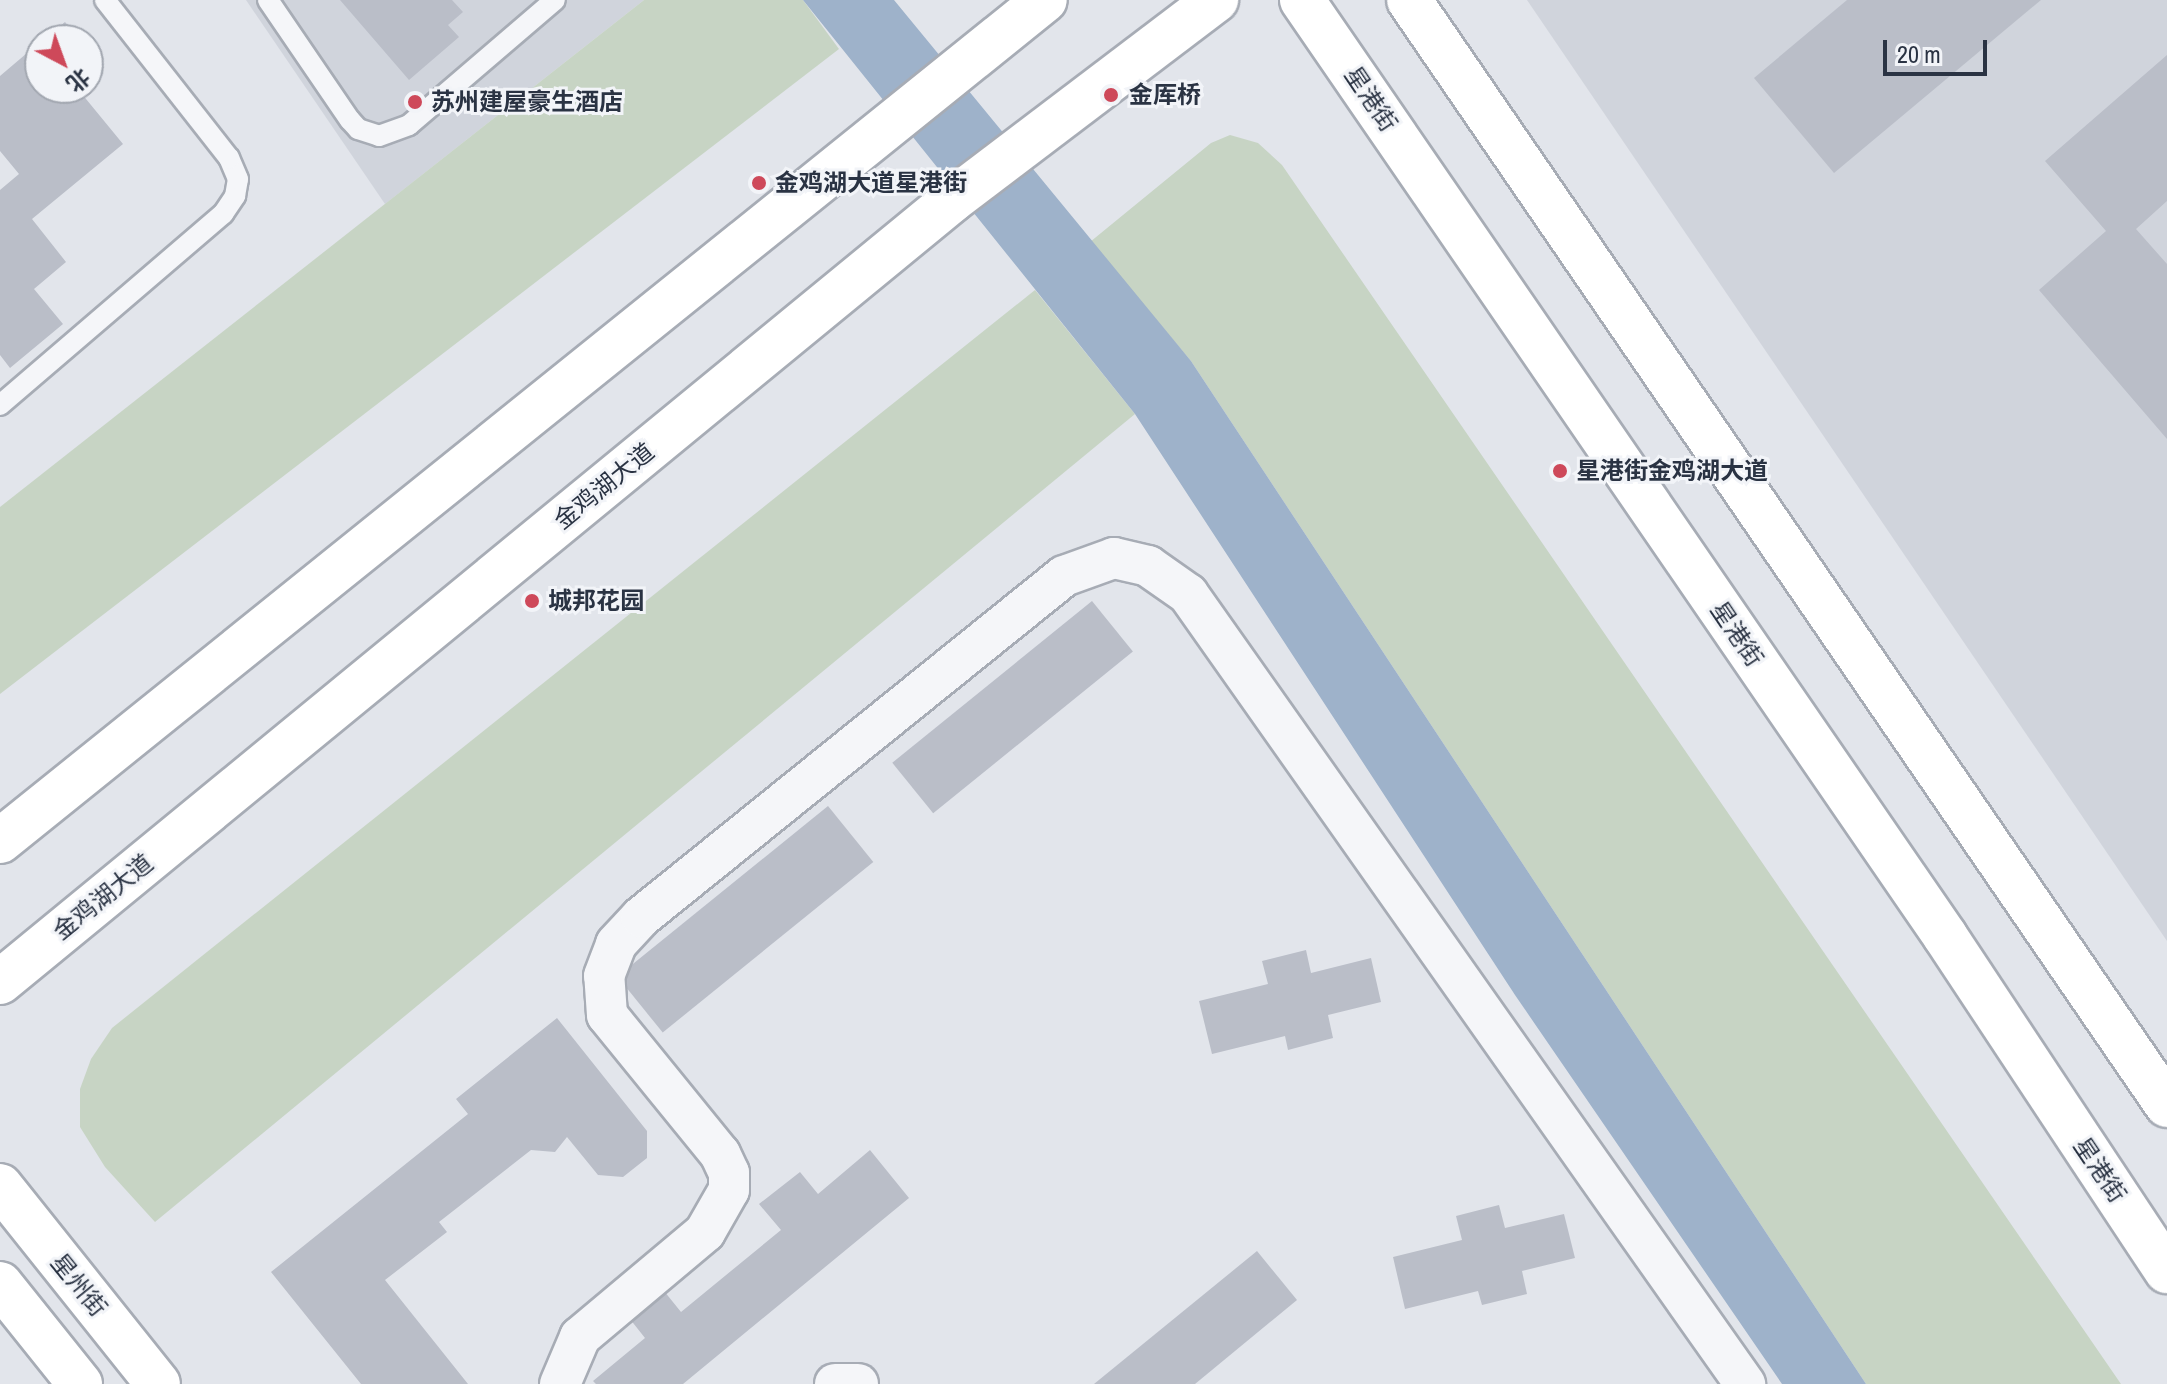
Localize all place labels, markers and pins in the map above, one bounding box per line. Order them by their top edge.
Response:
place label: 金厍桥 [1129,81,1201,109]
marker: 金厍桥 [1100,84,1122,106]
place label: 苏州建屋豪生酒店 [431,88,623,116]
marker: 苏州建屋豪生酒店 [406,93,424,111]
place label: 金鸡湖大道星港街 [775,169,967,197]
marker: 金鸡湖大道星港街 [750,174,768,192]
place label: 星港街金鸡湖大道 [1576,457,1768,485]
marker: 星港街金鸡湖大道 [1551,462,1569,480]
place label: 城邦花园 [548,587,644,615]
marker: 城邦花园 [523,592,541,610]

